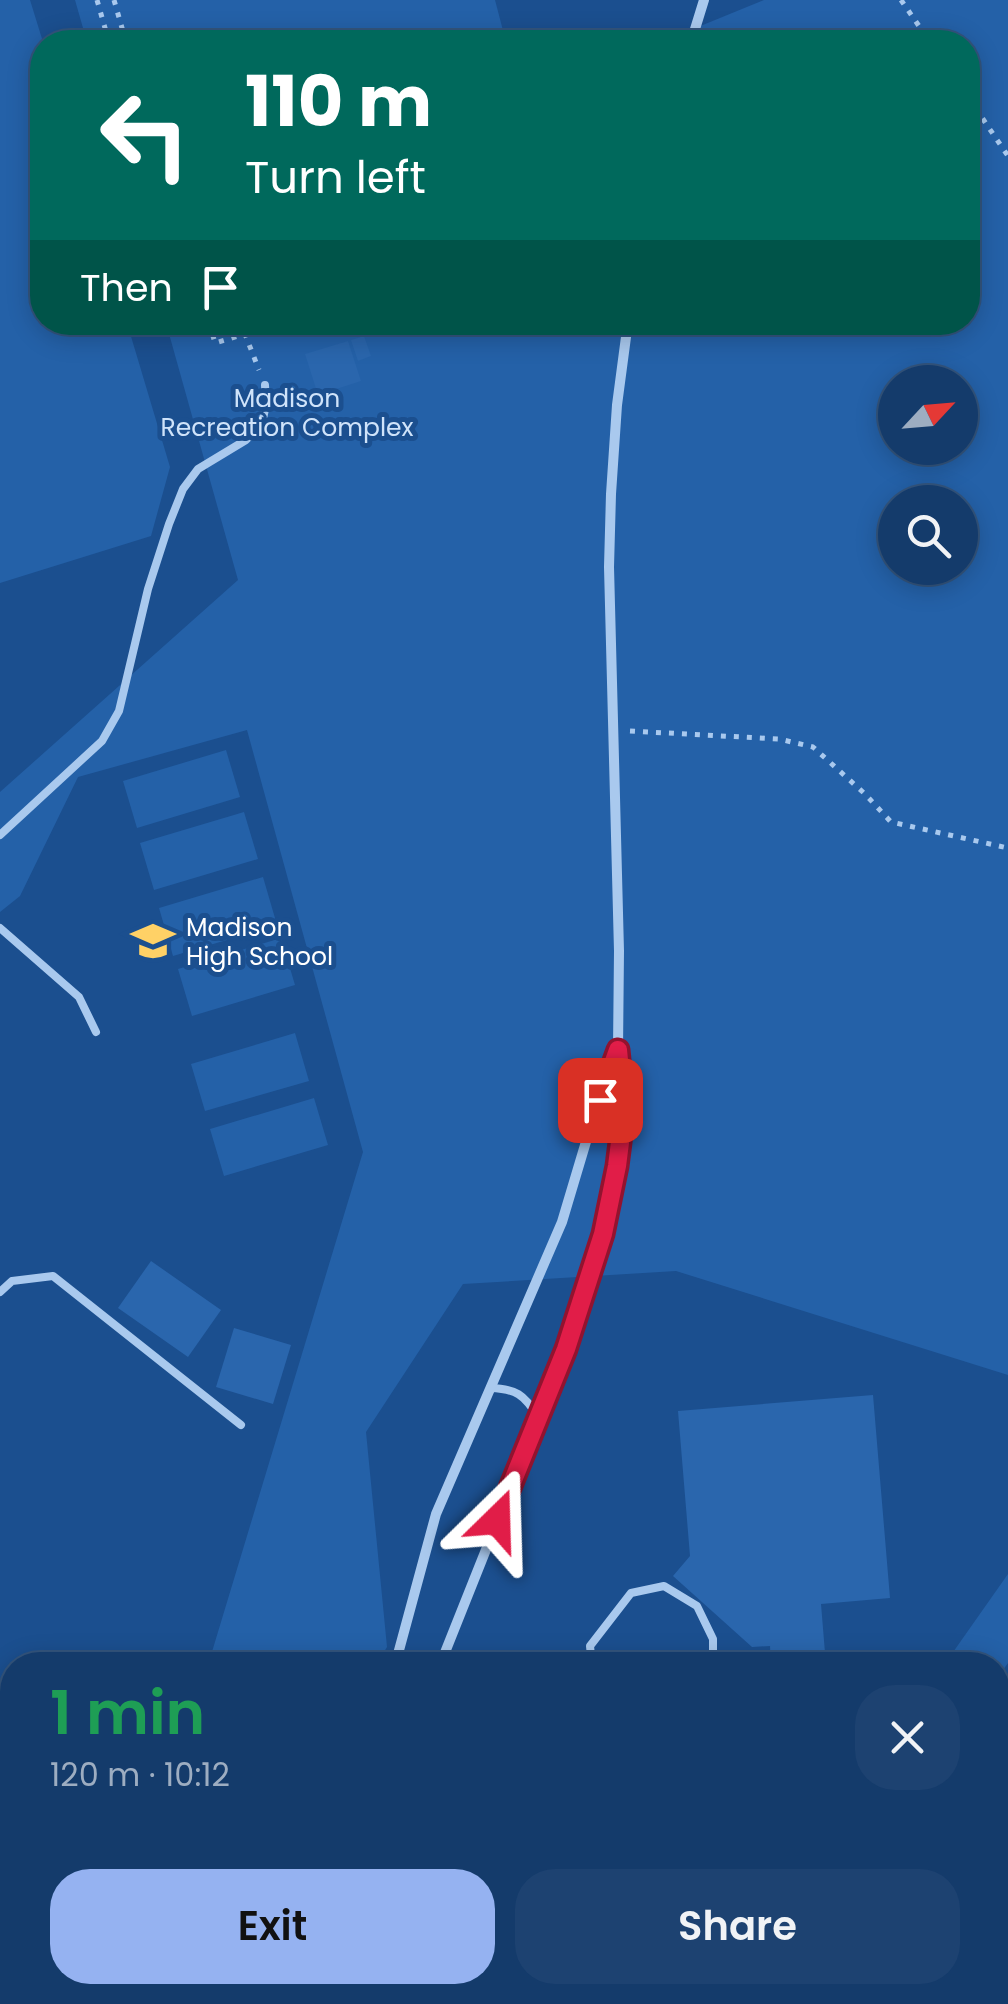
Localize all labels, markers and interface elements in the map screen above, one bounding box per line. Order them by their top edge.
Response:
text: 110 m [245,52,432,151]
icon: left [80,70,210,200]
text: Turn left [245,146,426,209]
icon: arrive [193,260,248,315]
text: Then [80,261,173,314]
north arrow [878,365,978,465]
map controls [878,365,978,585]
park label: Madison Recreation Complex [160,381,414,445]
button: search [878,485,978,585]
place label: Madison High School [186,910,333,974]
school or university icon: Madison High School [129,917,177,965]
pin [558,1058,643,1143]
icon: arrive [573,1073,628,1128]
position arrow [445,1468,549,1572]
text: 1 min [50,1671,205,1755]
button: close [855,1685,960,1790]
text: 120 m · 10:12 [50,1752,230,1797]
button: Exit [50,1869,495,1984]
button: Share [515,1869,960,1984]

